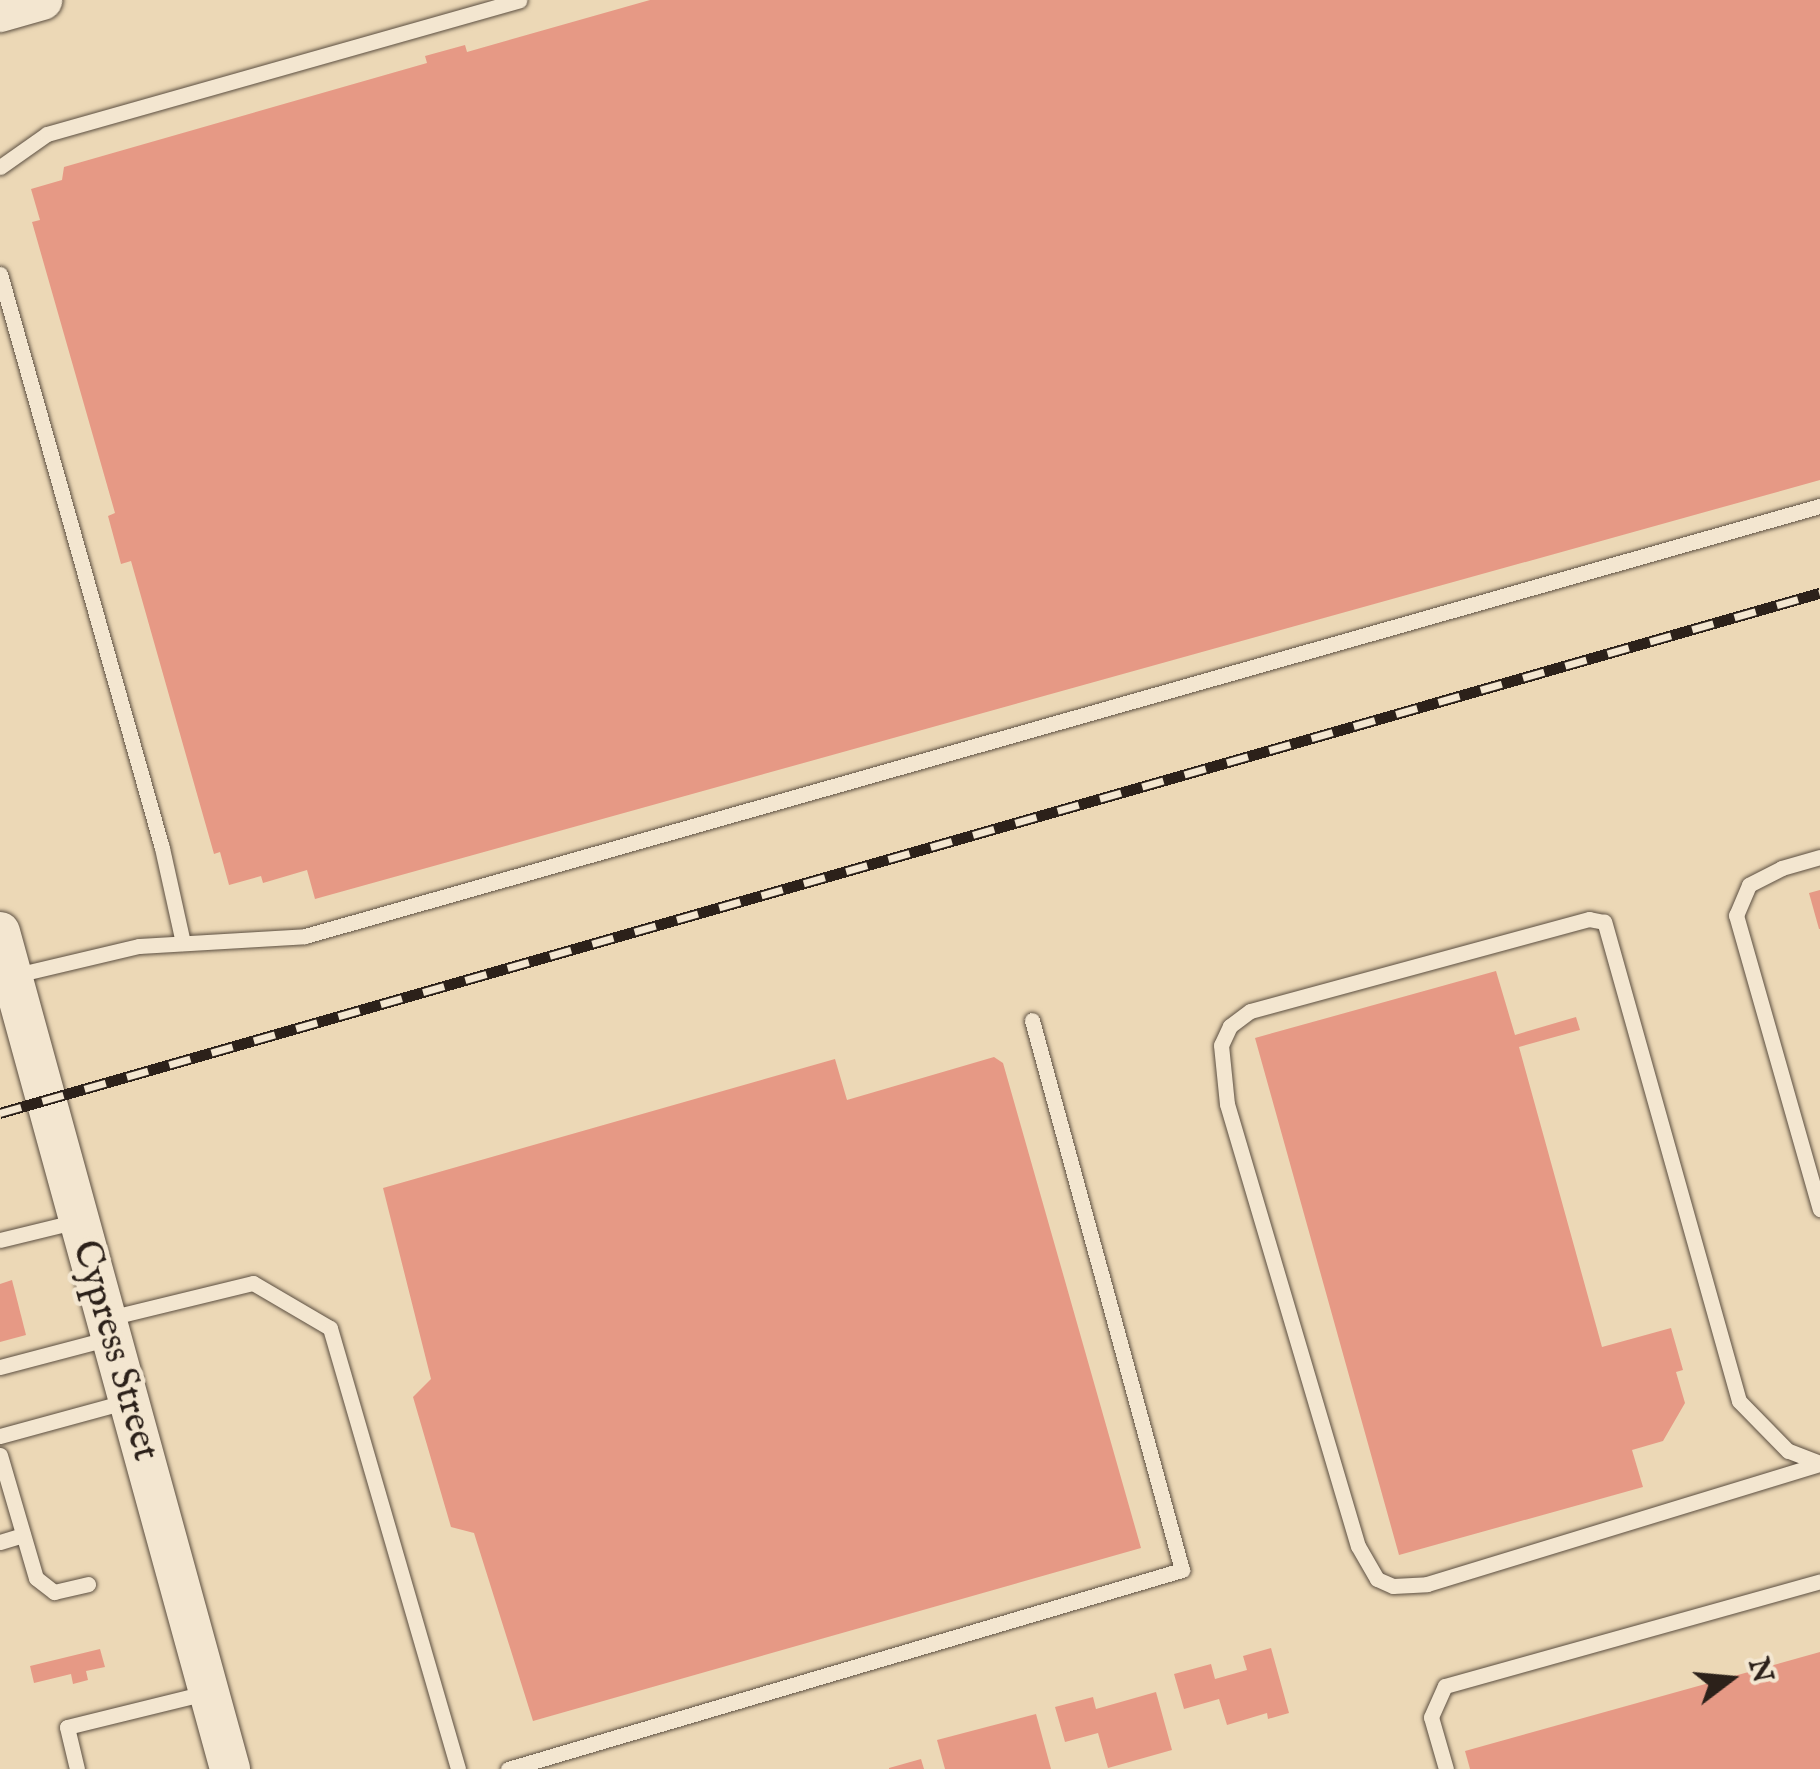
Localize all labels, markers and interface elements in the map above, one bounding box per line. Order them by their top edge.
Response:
street label: Cypress Street [61,1236,167,1466]
north arrow [1680,1629,1780,1729]
text: N [1739,1654,1779,1687]

